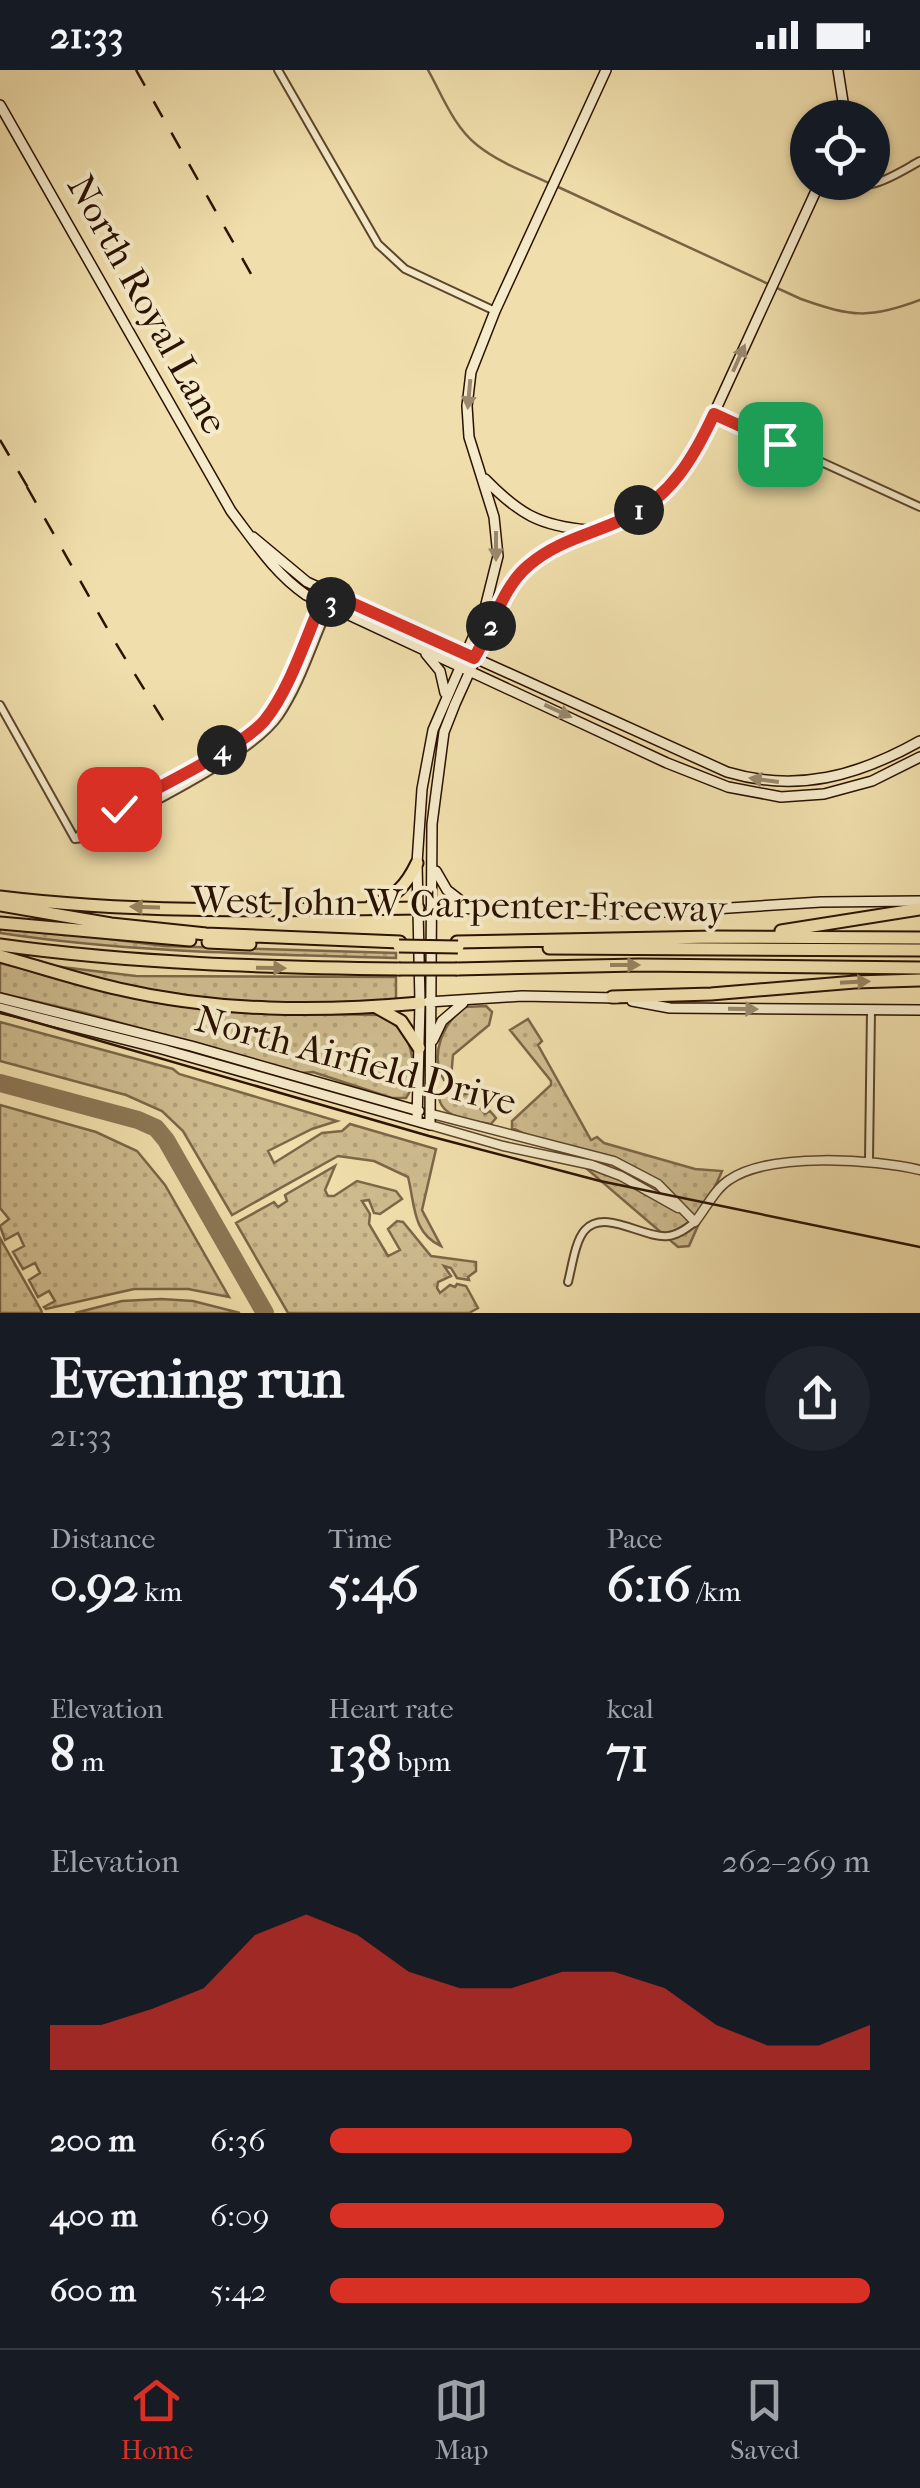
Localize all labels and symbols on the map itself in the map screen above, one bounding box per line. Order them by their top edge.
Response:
street label: North Royal Lane [58,167,237,442]
one-way arrow [731,343,747,373]
one-way arrow [460,378,476,410]
pin [738,402,823,487]
pin: 1 [614,485,664,535]
one-way arrow [488,531,504,563]
pin: 3 [306,577,356,627]
pin: 2 [466,601,516,651]
one-way arrow [543,703,572,720]
pin: 4 [197,725,247,775]
pin [77,767,162,852]
one-way arrow [747,772,779,788]
street label: West John W Carpenter Freeway [190,877,729,932]
one-way arrow [129,899,161,915]
one-way arrow [610,957,642,973]
one-way arrow [256,960,288,976]
one-way arrow [839,974,871,990]
street label: North Airfield Drive [191,996,521,1125]
one-way arrow [728,1001,760,1017]

